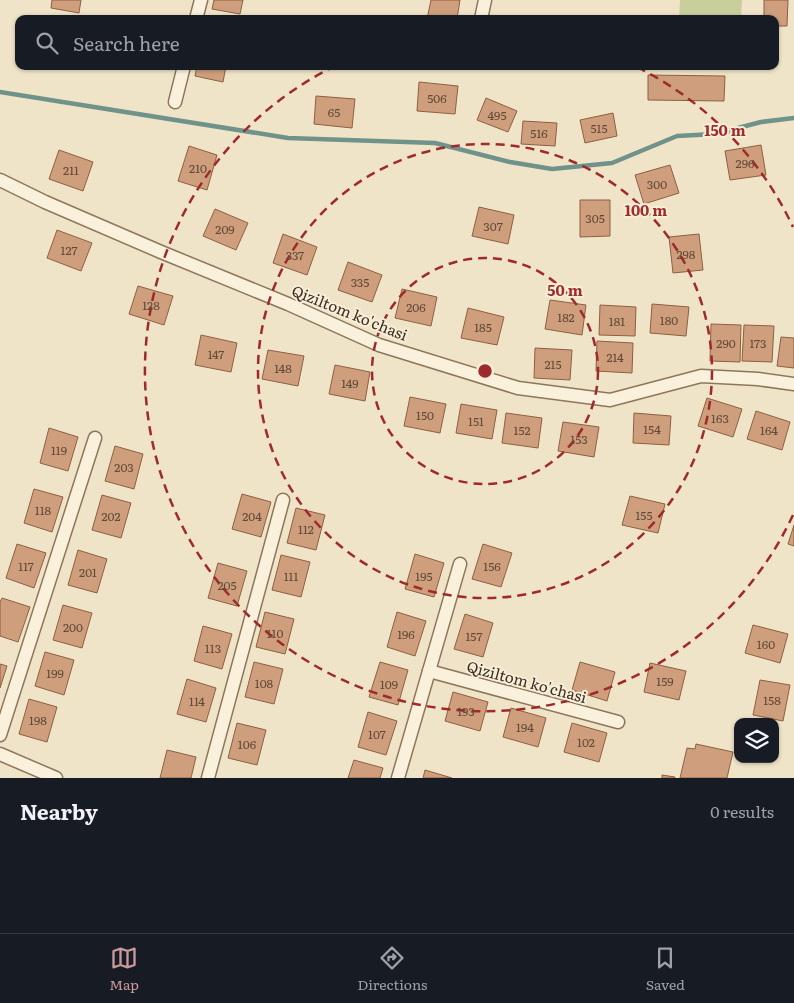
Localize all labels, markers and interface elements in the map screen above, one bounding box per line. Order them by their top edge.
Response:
search box [15,15,779,70]
icon: search [33,29,61,57]
text: Search here [73,29,180,57]
house number: 506 [427,89,447,107]
house number: 65 [328,103,340,121]
house number: 495 [488,106,506,124]
text: 150 m [704,118,746,141]
house number: 515 [590,119,608,137]
house number: 516 [530,124,548,142]
house number: 296 [736,154,755,172]
house number: 210 [189,159,207,177]
house number: 211 [63,161,79,179]
house number: 300 [647,175,667,193]
text: 100 m [625,198,667,221]
house number: 305 [585,209,605,227]
house number: 307 [483,217,503,235]
house number: 209 [215,220,235,238]
house number: 127 [61,241,77,259]
house number: 298 [677,245,696,263]
house number: 337 [286,246,304,264]
house number: 335 [351,273,369,291]
street label: Qiziltom ko'chasi [289,278,411,346]
text: 50 m [547,278,583,301]
house number: 128 [142,296,160,314]
house number: 206 [406,298,426,316]
house number: 182 [557,308,575,326]
house number: 180 [660,311,678,329]
house number: 181 [609,312,625,330]
house number: 185 [474,318,492,336]
house number: 290 [716,334,736,352]
house number: 173 [750,334,767,352]
house number: 147 [208,345,224,363]
house number: 214 [606,348,624,366]
house number: 215 [544,355,562,373]
house number: 148 [274,359,292,377]
centre of rings [476,362,494,380]
house number: 149 [341,374,359,392]
house number: 150 [416,406,434,424]
house number: 163 [711,409,729,427]
house number: 151 [468,412,484,430]
house number: 154 [643,420,661,438]
house number: 152 [514,421,530,439]
house number: 164 [760,421,778,439]
house number: 153 [570,430,588,448]
house number: 119 [51,441,67,459]
house number: 203 [114,458,134,476]
house number: 118 [35,501,52,519]
house number: 155 [635,506,653,524]
house number: 202 [102,507,120,525]
house number: 204 [242,507,262,525]
house number: 112 [298,520,314,538]
house number: 117 [18,557,34,575]
house number: 156 [483,557,501,575]
house number: 201 [79,563,97,581]
house number: 111 [284,567,298,585]
house number: 195 [415,567,433,585]
house number: 205 [217,576,237,594]
house number: 200 [63,618,83,636]
house number: 110 [267,624,283,642]
house number: 196 [397,625,415,643]
house number: 157 [465,627,483,645]
house number: 160 [757,635,775,653]
house number: 113 [205,639,221,657]
street label: Qiziltom ko'chasi [465,654,589,708]
house number: 199 [46,664,64,682]
house number: 159 [656,672,674,690]
house number: 108 [255,674,274,692]
house number: 109 [380,675,398,693]
house number: 158 [763,691,781,709]
house number: 114 [189,692,205,710]
house number: 193 [457,702,475,720]
house number: 198 [29,711,47,729]
house number: 194 [516,718,534,736]
map controls [734,718,779,763]
button: layers [734,718,779,763]
house number: 107 [368,725,386,743]
house number: 102 [577,733,595,751]
house number: 106 [238,735,257,753]
text: Nearby [20,795,98,826]
text: 0 results [710,799,774,823]
tab: Map [109,944,139,994]
tab: Directions [357,944,427,994]
tab: Saved [646,944,685,994]

